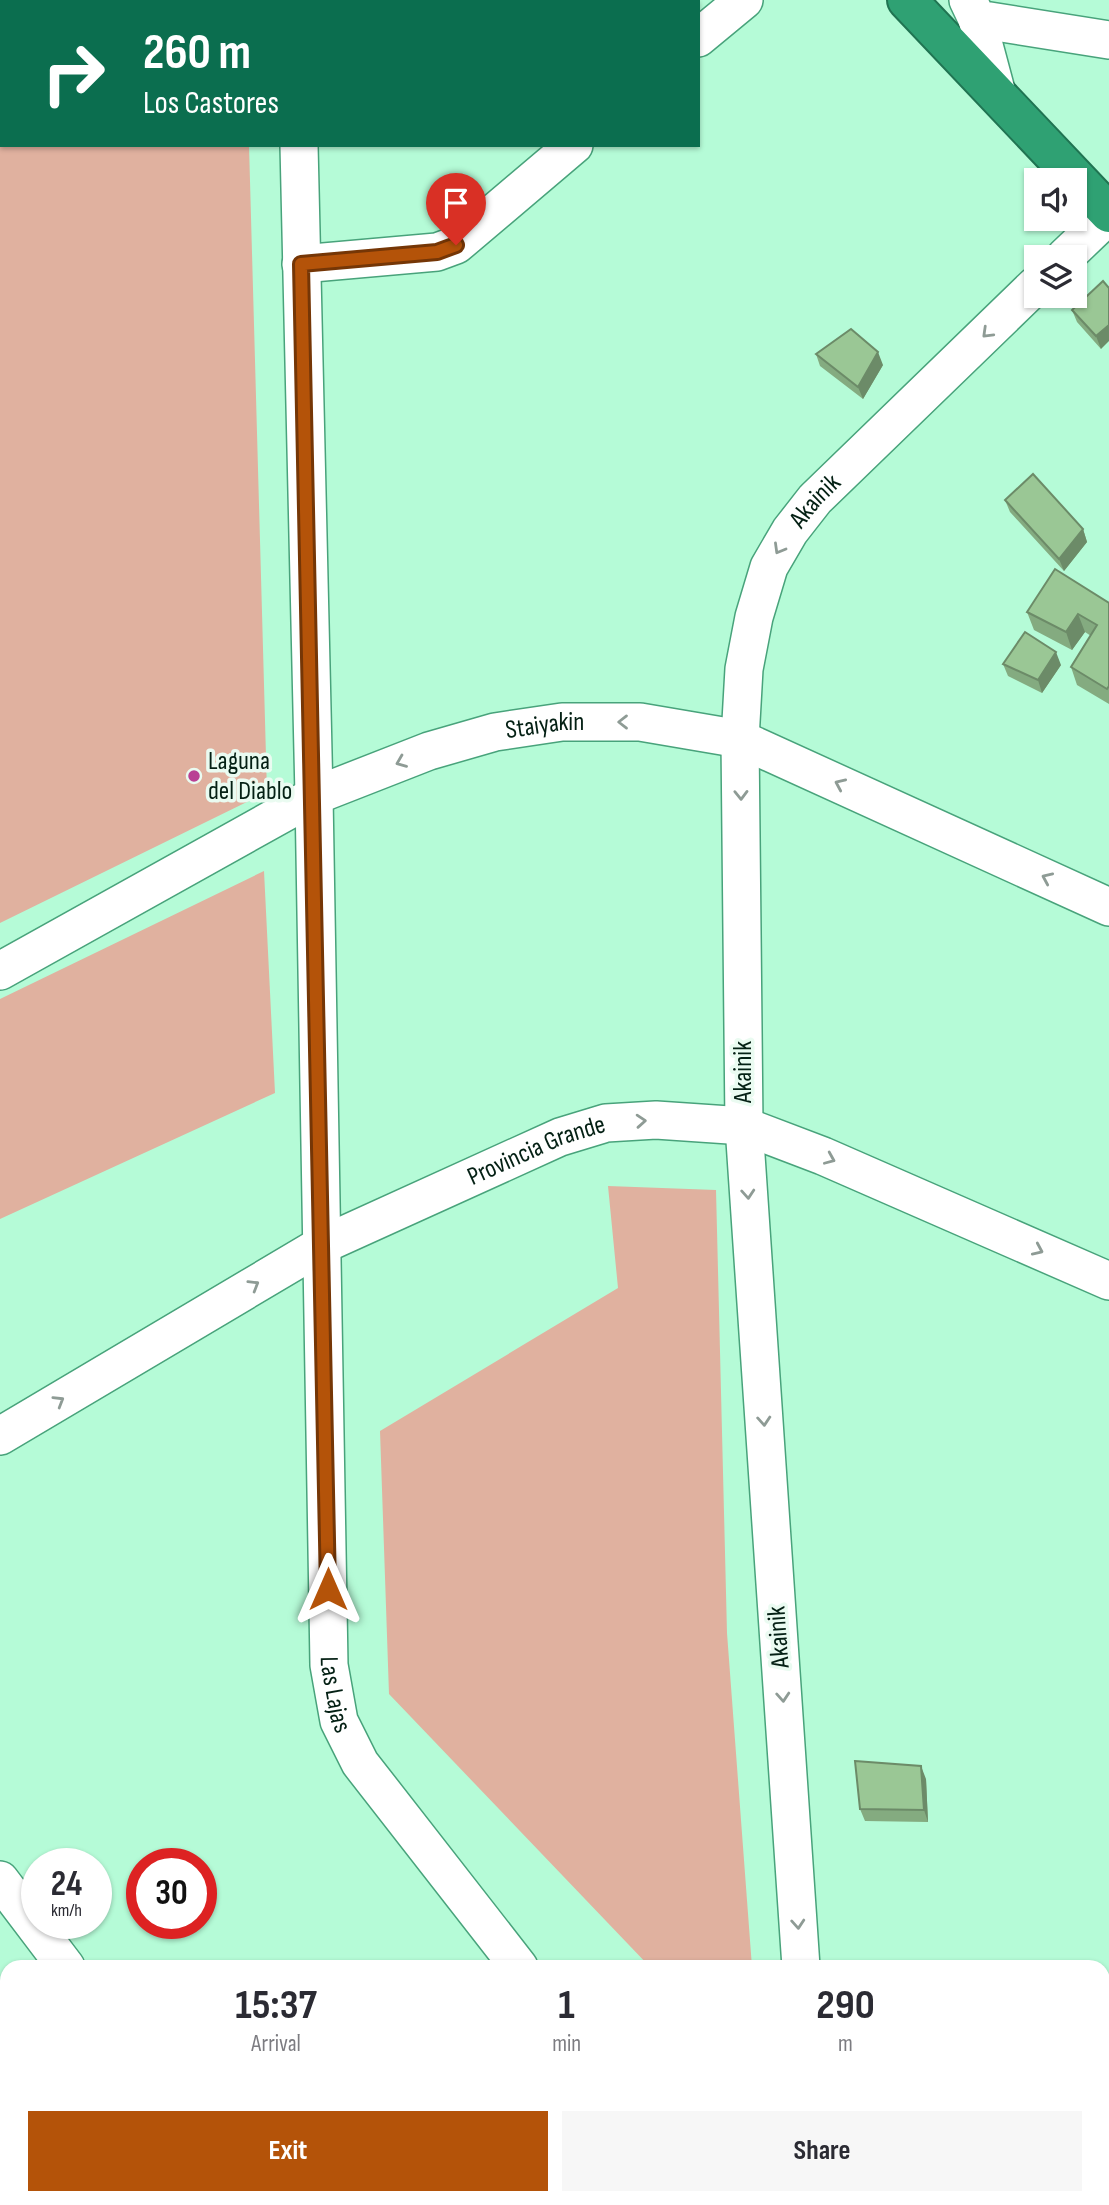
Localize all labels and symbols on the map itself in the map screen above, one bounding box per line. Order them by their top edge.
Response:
pin [426,173,486,245]
one-way arrow [982,324,995,337]
street label: Akainik [782,467,847,535]
one-way arrow [774,542,787,555]
street label: Staiyakin [503,707,584,746]
one-way arrow [618,714,628,730]
place label: Laguna del Diablo [208,746,292,807]
one-way arrow [396,753,408,767]
marker: Laguna del Diablo [186,768,202,784]
one-way arrow [835,778,847,792]
one-way arrow [733,791,749,801]
one-way arrow [1042,872,1054,886]
street label: Akainik [728,1041,759,1104]
street label: Provincia Grande [462,1109,609,1192]
one-way arrow [636,1114,647,1129]
one-way arrow [823,1151,835,1165]
one-way arrow [740,1189,755,1200]
one-way arrow [1032,1242,1044,1256]
one-way arrow [247,1280,260,1293]
one-way arrow [51,1396,64,1409]
one-way arrow [756,1416,771,1427]
position arrow [291,1552,365,1626]
street label: Akainik [761,1605,797,1670]
street label: Las Lajas [313,1656,358,1738]
one-way arrow [775,1692,790,1703]
speed limit sign: 30 [126,1848,217,1939]
one-way arrow [790,1918,805,1929]

